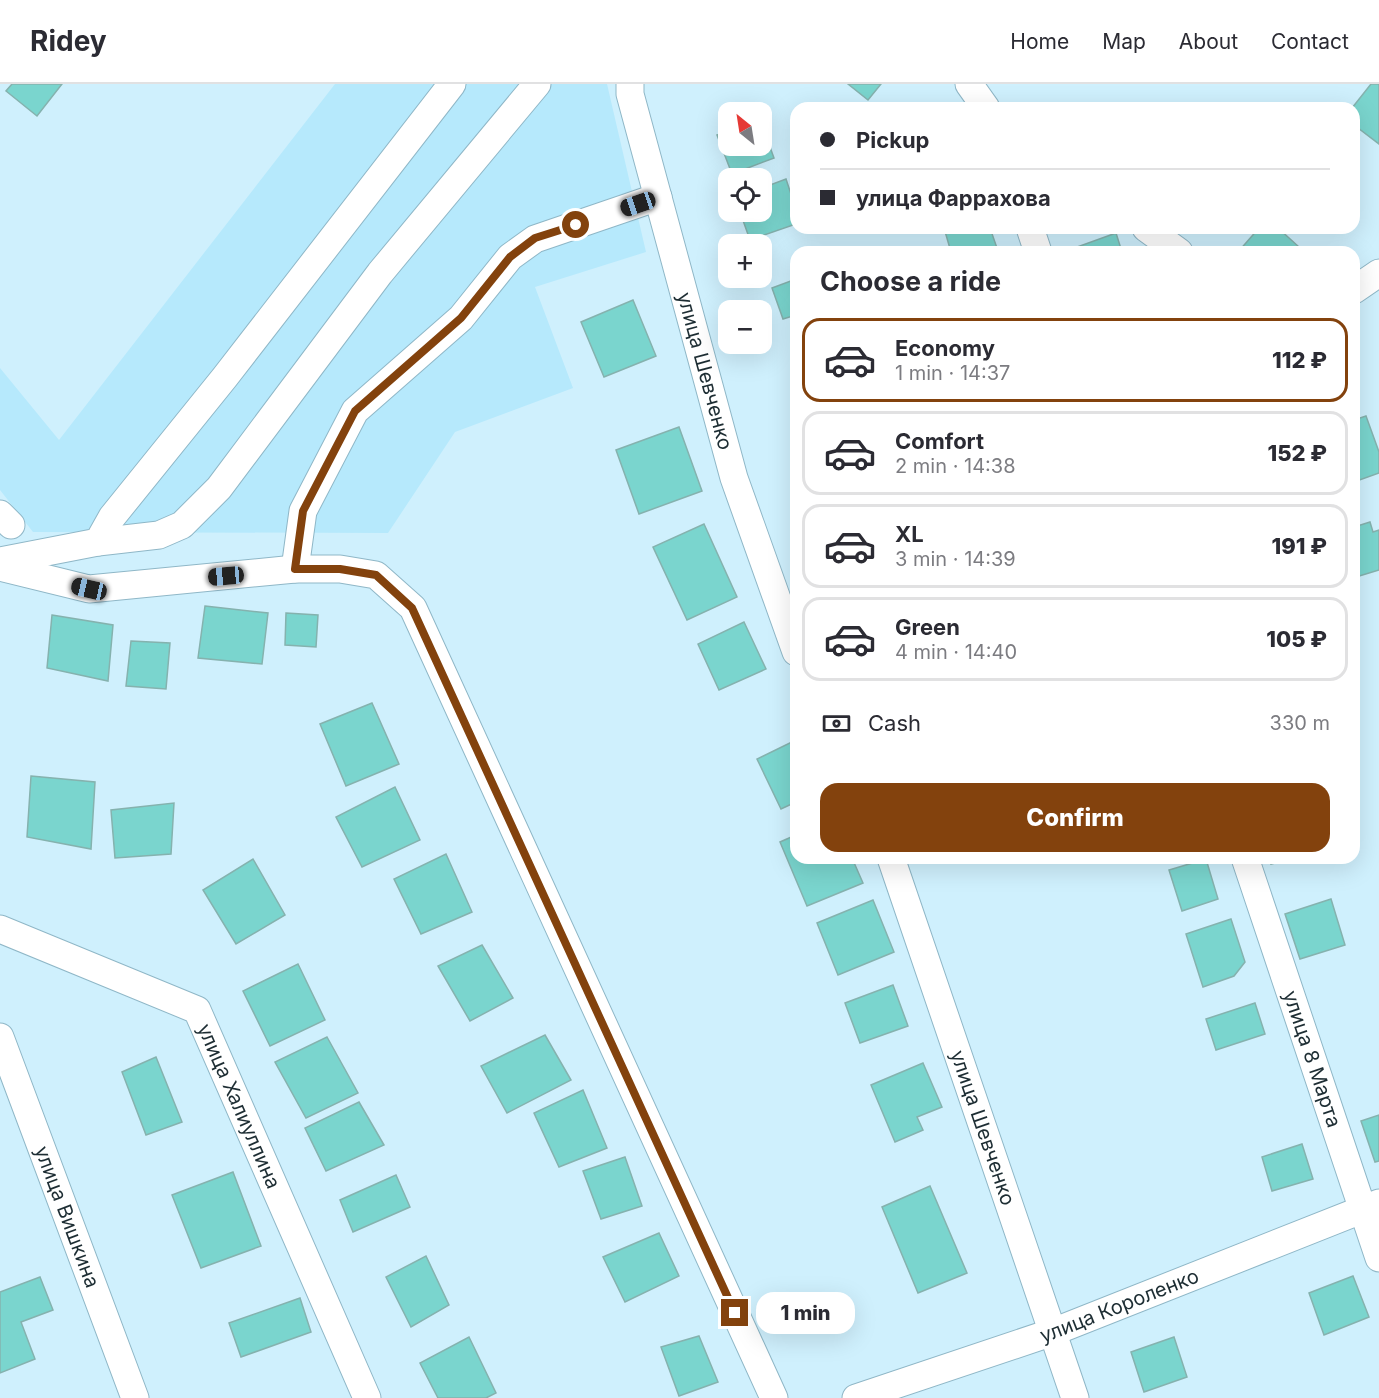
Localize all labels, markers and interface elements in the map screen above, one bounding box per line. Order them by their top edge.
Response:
text: Ridey [30,24,107,58]
text: Home [1010,29,1069,54]
text: Map [1102,29,1146,54]
text: About [1179,29,1238,54]
text: Contact [1271,29,1349,54]
north arrow [718,102,772,156]
map controls [718,102,772,354]
text: Pickup [856,127,930,153]
button: locate [718,168,772,222]
text: улица Фаррахова [856,185,1051,211]
car [618,190,658,218]
route start [562,211,589,238]
button: + [718,234,772,288]
text: Choose a ride [820,265,1001,298]
street label: улица Шевченко [672,290,738,452]
button: − [718,300,772,354]
icon: car [823,333,877,387]
text: Economy [895,335,995,361]
text: 112 ₽ [1272,347,1327,373]
text: 1 min · 14:37 [895,361,1010,385]
icon: car [823,426,877,480]
text: Comfort [895,428,984,454]
text: 152 ₽ [1267,440,1327,466]
text: 2 min · 14:38 [895,454,1016,478]
icon: car [823,519,877,573]
text: XL [895,521,924,547]
text: 191 ₽ [1272,533,1327,559]
text: 3 min · 14:39 [895,547,1016,571]
car [207,565,245,587]
car [69,576,109,602]
icon: car [823,612,877,666]
text: Green [895,614,960,640]
text: 105 ₽ [1266,626,1327,652]
text: 4 min · 14:40 [895,640,1017,664]
icon: cash [820,707,853,740]
text: Cash [868,710,921,736]
text: 330 m [1270,711,1330,735]
button: Confirm [820,783,1330,852]
street label: улица 8 Марта [1278,988,1346,1130]
street label: улица Халиуллина [193,1020,286,1192]
street label: улица Шевченко [945,1047,1020,1208]
street label: улица Вишкина [30,1143,105,1291]
street label: улица Короленко [1037,1264,1202,1348]
callout: 1 min [756,1292,855,1334]
route end [721,1299,748,1326]
text: 1 min [780,1301,831,1325]

